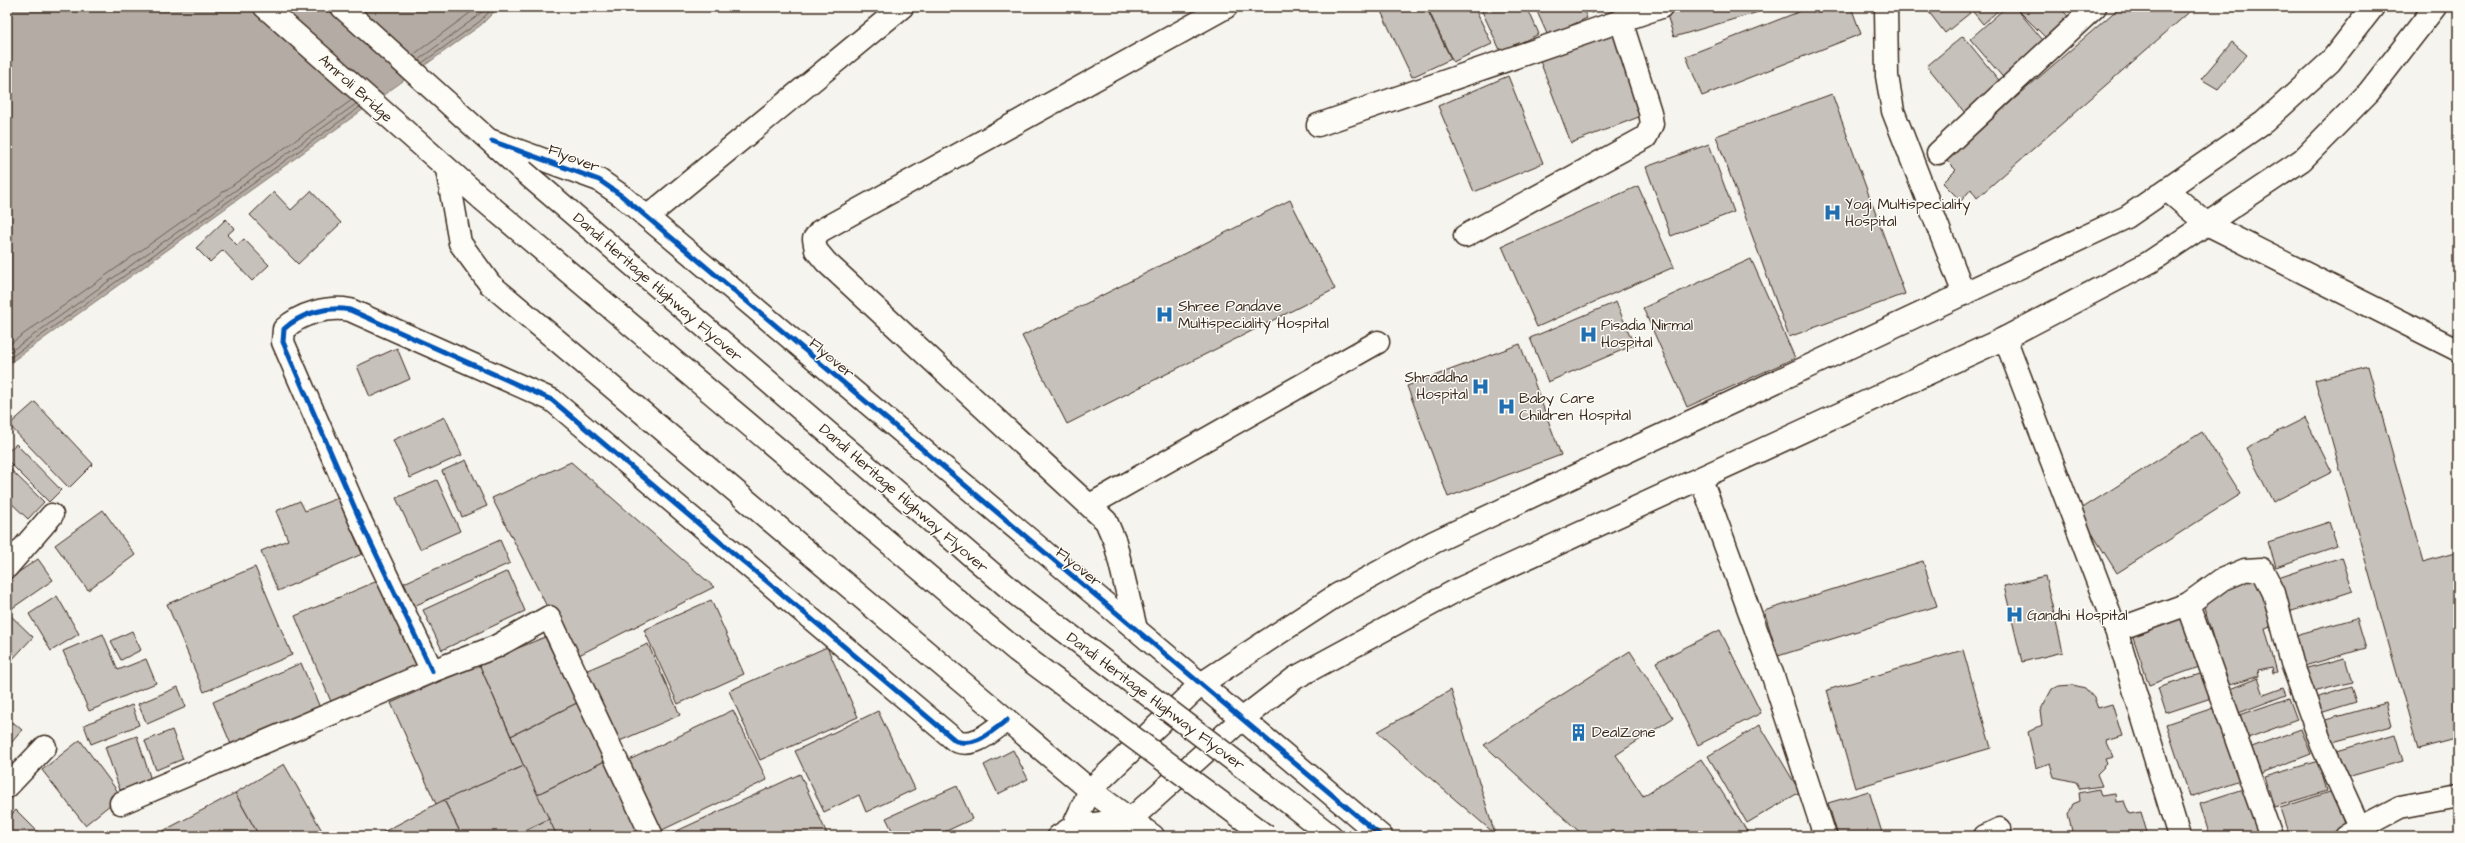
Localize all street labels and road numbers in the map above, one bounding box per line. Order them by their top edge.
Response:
street label: Amroli Bridge [313,49,397,128]
street label: Flyover [545,139,603,179]
street label: Dandi Heritage Highway Flyover [568,208,747,368]
street label: Flyover [804,333,859,384]
street label: Dandi Heritage Highway Flyover [814,419,993,579]
street label: Flyover [1051,542,1106,593]
street label: Dandi Heritage Highway Flyover [1062,627,1249,776]

